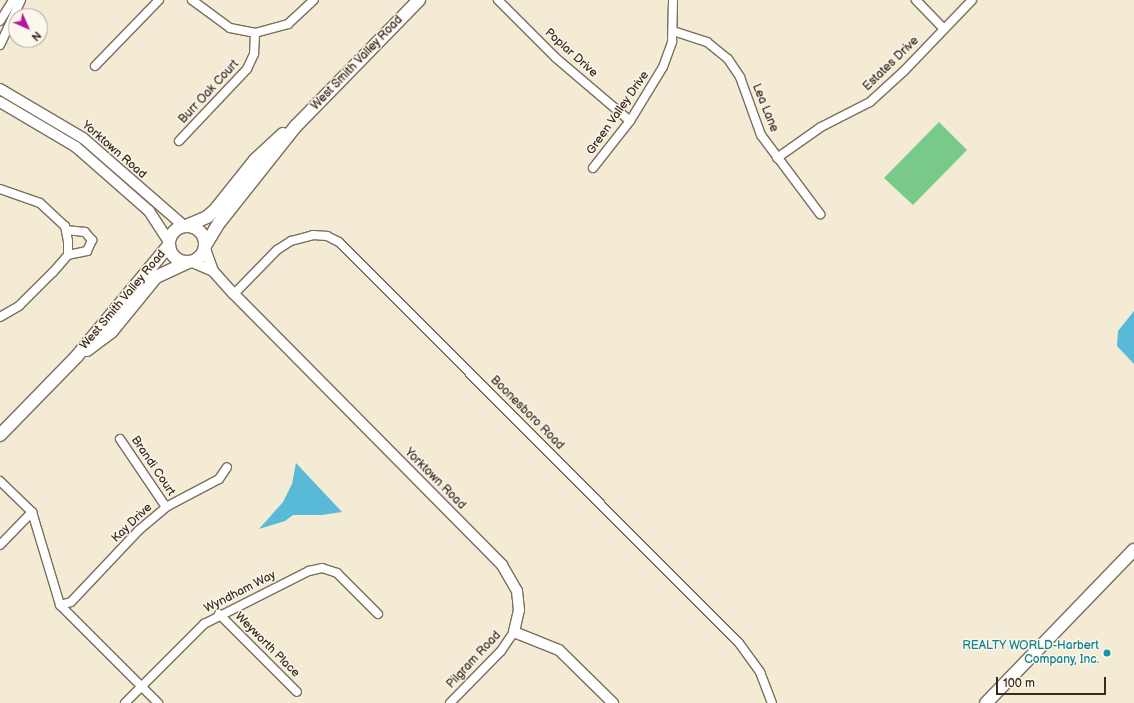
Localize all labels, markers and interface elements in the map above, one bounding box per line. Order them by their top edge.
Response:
north arrow [8,8,48,48]
street label: West Smith Valley Road [308,12,406,114]
street label: Poplar Drive [542,26,600,80]
text: N [29,29,44,44]
street label: Estates Drive [860,34,922,94]
street label: Burr Oak Court [176,57,242,127]
street label: Green Valley Drive [583,68,653,158]
street label: Lea Lane [749,82,781,134]
street label: Yorktown Road [79,118,149,182]
street label: West Smith Valley Road [77,247,169,353]
street label: Boonesboro Road [487,373,567,453]
street label: Brandi Court [128,433,178,499]
street label: Yorktown Road [401,445,469,513]
street label: Kay Drive [109,500,155,546]
street label: Wyndham Way [202,568,278,616]
street label: Weyworth Place [232,610,302,680]
street label: Pilgram Road [444,628,504,692]
place label: REALTY WORLD-Harbert Company, Inc. [962,639,1099,667]
marker: REALTY WORLD-Harbert Company, Inc. [1102,648,1112,658]
scale bar [998,669,1108,695]
text: 100 m [1003,676,1035,691]

